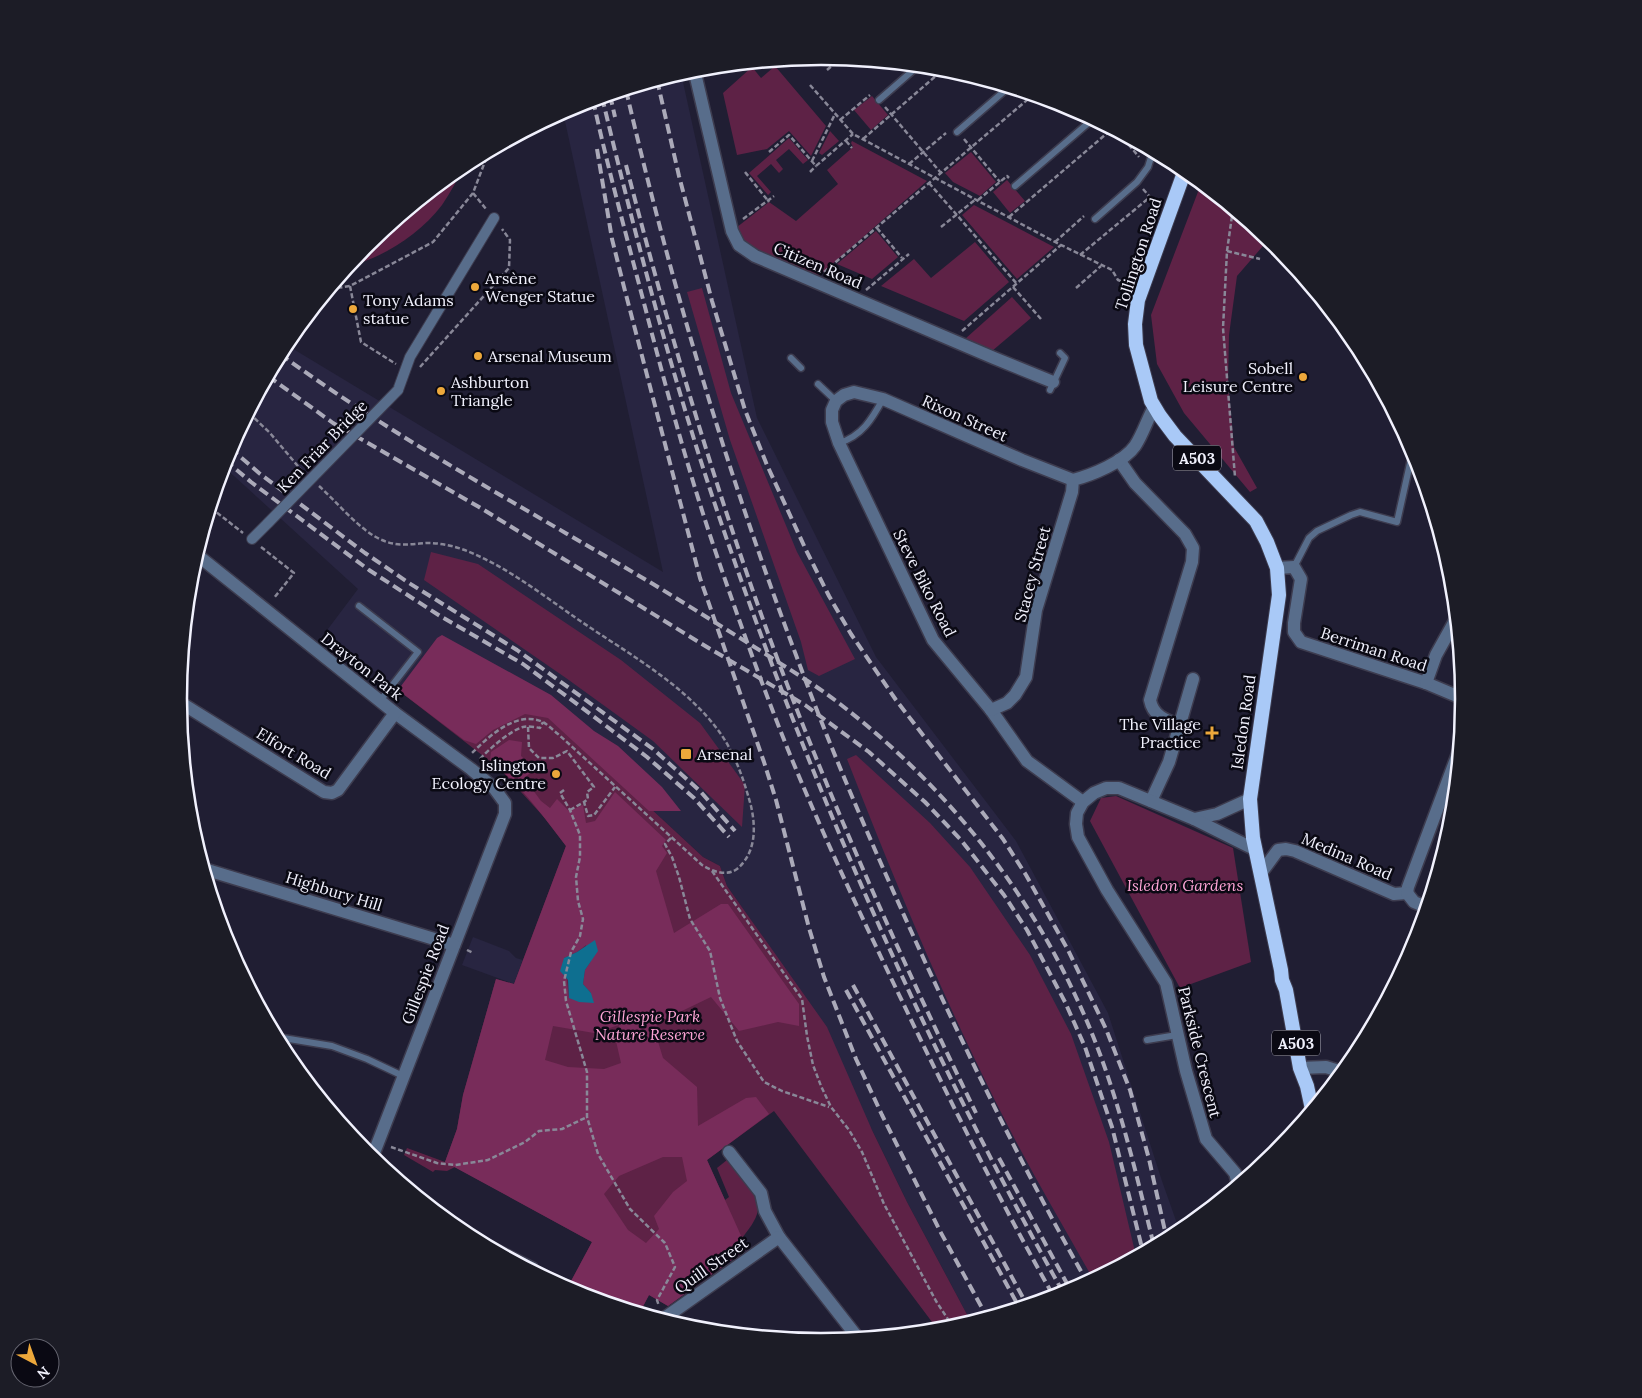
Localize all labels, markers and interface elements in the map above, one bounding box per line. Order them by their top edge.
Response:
street label: Tollington Road [1110,195,1166,313]
street label: Citizen Road [771,237,866,293]
place label: Arsène Wenger Statue [484,268,595,306]
marker: Arsène Wenger Statue [469,281,481,293]
place label: Tony Adams statue [363,290,454,328]
marker: Tony Adams statue [347,303,359,315]
place label: Arsenal Museum [487,346,612,366]
marker: Arsenal Museum [472,350,484,362]
place label: Sobell Leisure Centre [1183,358,1293,396]
marker: Sobell Leisure Centre [1297,371,1309,383]
place label: Ashburton Triangle [450,372,529,410]
marker: Ashburton Triangle [435,385,447,397]
street label: Rixon Street [919,390,1012,446]
street label: Ken Friar Bridge [273,395,371,496]
road number: A503 [1173,446,1221,470]
street label: Stacey Street [1010,523,1055,624]
street label: Steve Biko Road [889,526,961,641]
street label: Berriman Road [1318,622,1430,676]
street label: Drayton Park [317,628,407,704]
street label: Isledon Road [1226,673,1260,771]
place label: The Village Practice [1119,714,1201,752]
street label: Elfort Road [253,723,335,783]
marker: The Village Practice [1205,726,1219,740]
place label: Arsenal [696,744,752,764]
marker: Arsenal [679,747,693,761]
place label: Islington Ecology Centre [432,755,546,793]
marker: Islington Ecology Centre [550,768,562,780]
street label: Medina Road [1299,828,1396,884]
street label: Highbury Hill [283,867,385,915]
park label: Isledon Gardens [1127,875,1243,895]
street label: Gillespie Road [397,921,453,1027]
street label: Parkside Crescent [1174,984,1226,1120]
park label: Gillespie Park Nature Reserve [595,1006,706,1044]
road number: A503 [1272,1030,1320,1056]
street label: Quill Street [670,1232,752,1298]
north arrow [10,1338,60,1388]
text: N [33,1362,54,1383]

